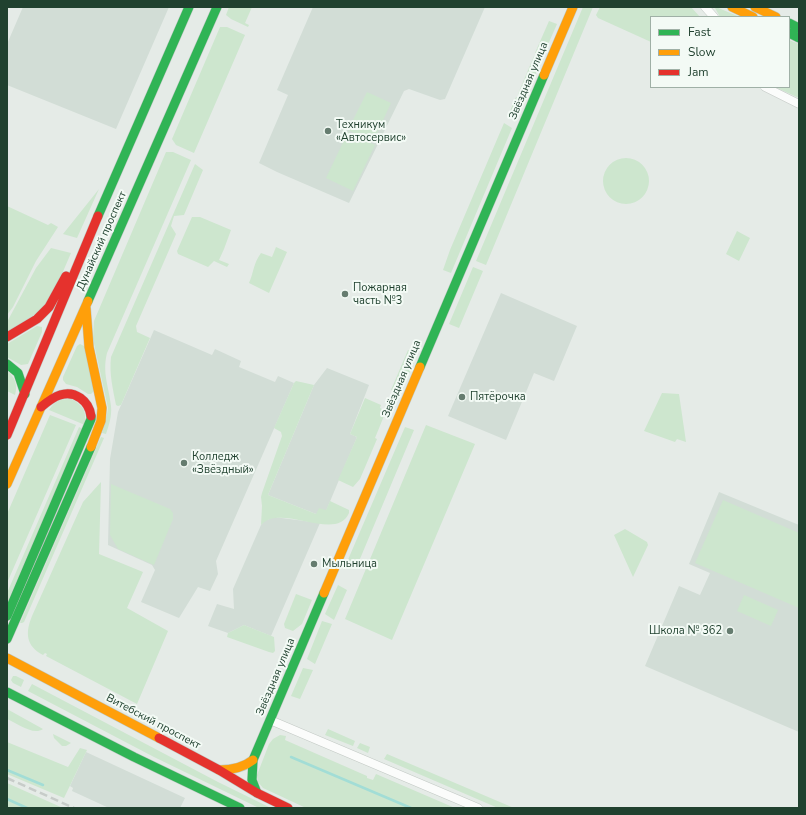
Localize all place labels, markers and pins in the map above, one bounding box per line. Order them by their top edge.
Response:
place label: Техникум «Автосервис» [336,118,406,144]
marker: Техникум «Автосервис» [323,126,333,136]
place label: Пожарная часть №3 [353,281,407,307]
marker: Пожарная часть №3 [340,289,350,299]
place label: Пятёрочка [470,390,526,404]
marker: Пятёрочка [457,392,467,402]
place label: Колледж «Звёздный» [192,450,254,476]
marker: Колледж «Звёздный» [179,458,189,468]
place label: Мыльница [322,557,377,571]
marker: Мыльница [309,559,319,569]
place label: Школа № 362 [649,624,722,638]
marker: Школа № 362 [725,626,735,636]

